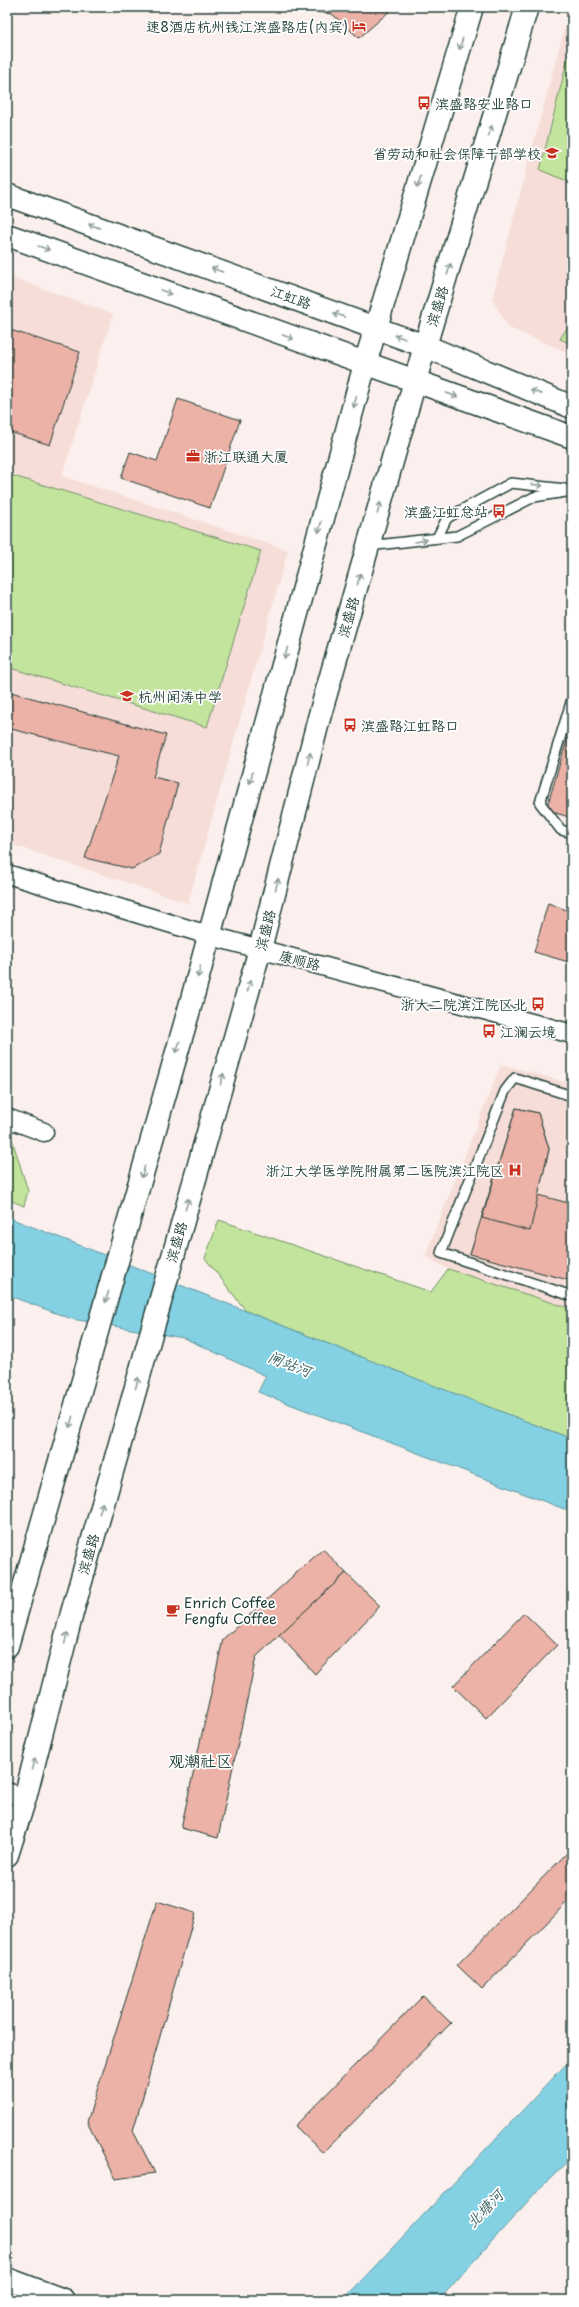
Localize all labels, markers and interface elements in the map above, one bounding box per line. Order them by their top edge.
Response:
place label: 速8酒店杭州钱江滨盛路店(内宾) [146,16,348,37]
hotel icon: 速8酒店杭州钱江滨盛路店(内宾) [351,18,367,34]
one-way arrow [457,38,464,51]
place label: 滨盛路安业路口 [435,93,533,114]
bus stop icon: 滨盛路安业路口 [416,95,432,111]
one-way arrow [487,125,494,138]
place label: 省劳动和社会保障干部学校 [373,143,541,164]
school or university icon: 省劳动和社会保障干部学校 [544,145,560,161]
one-way arrow [415,175,422,188]
one-way arrow [88,222,101,229]
one-way arrow [37,245,49,253]
one-way arrow [446,262,453,275]
one-way arrow [211,266,223,274]
street label: 江虹路 [268,280,314,314]
street label: 滨盛路 [421,283,453,329]
one-way arrow [160,289,172,297]
one-way arrow [333,310,345,318]
one-way arrow [282,333,294,341]
one-way arrow [394,333,407,340]
one-way arrow [530,388,542,396]
one-way arrow [445,392,458,399]
one-way arrow [350,395,358,408]
place label: 浙江联通大厦 [204,446,288,467]
office icon: 浙江联通大厦 [185,448,201,464]
one-way arrow [530,481,543,489]
place label: 滨盛江虹总站 [404,501,488,522]
one-way arrow [375,502,383,515]
bus stop icon: 滨盛江虹总站 [491,503,507,519]
one-way arrow [316,520,323,533]
one-way arrow [414,537,427,545]
one-way arrow [355,573,363,586]
street label: 滨盛路 [332,594,364,640]
one-way arrow [281,646,289,659]
place label: 杭州闻涛中学 [138,686,222,707]
school or university icon: 杭州闻涛中学 [119,688,135,704]
place label: 滨盛路江虹路口 [361,715,459,736]
bus stop icon: 滨盛路江虹路口 [342,717,358,733]
one-way arrow [306,752,313,765]
one-way arrow [247,771,254,784]
one-way arrow [273,878,281,891]
street label: 滨盛路 [249,907,281,953]
street label: 康顺路 [277,944,323,976]
one-way arrow [194,966,202,979]
one-way arrow [246,980,253,993]
place label: 浙大二院滨江院区北 [401,994,527,1015]
bus stop icon: 浙大二院滨江院区北 [530,996,546,1012]
place label: 江澜云境 [500,1021,556,1042]
bus stop icon: 江澜云境 [481,1023,497,1039]
one-way arrow [174,1040,182,1053]
one-way arrow [219,1072,226,1085]
place label: 浙江大学医学院附属第二医院滨江院区 [266,1160,504,1181]
hospital icon: 浙江大学医学院附属第二医院滨江院区 [507,1162,523,1178]
one-way arrow [139,1165,146,1178]
one-way arrow [184,1197,191,1210]
street label: 滨盛路 [160,1219,192,1265]
one-way arrow [103,1290,110,1303]
water label: 闸站河 [265,1344,318,1383]
one-way arrow [134,1376,141,1389]
one-way arrow [67,1415,74,1428]
one-way arrow [98,1502,106,1515]
street label: 滨盛路 [72,1531,104,1577]
place label: Enrich Coffee Fengfu Coffee [184,1592,277,1629]
cafe icon: Enrich Coffee Fengfu Coffee [165,1602,181,1618]
one-way arrow [62,1632,70,1645]
district label: 观潮社区 [168,1748,232,1772]
one-way arrow [30,1758,38,1771]
water label: 北塘河 [460,2182,510,2232]

